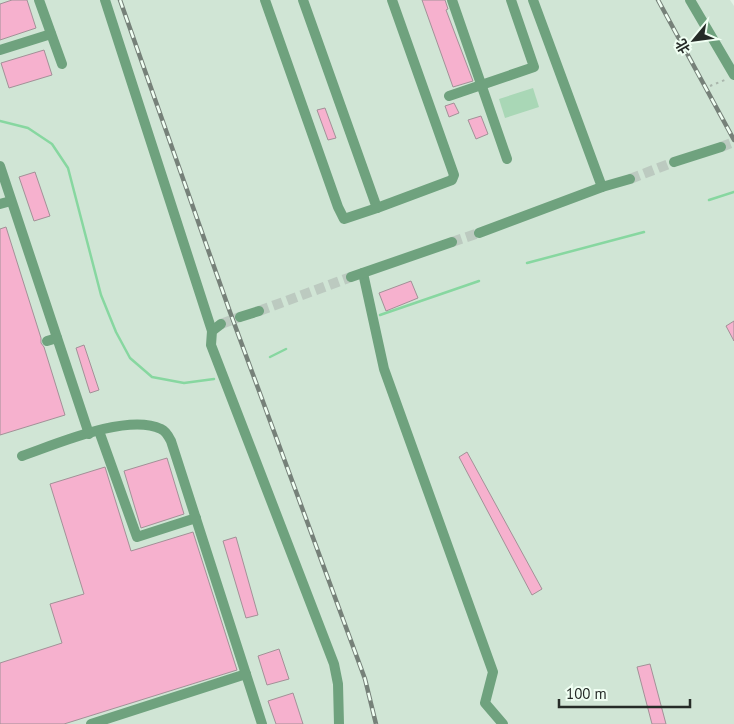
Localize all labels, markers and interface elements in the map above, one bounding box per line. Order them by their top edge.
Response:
north arrow [669,15,719,65]
text: 北 [671,36,694,57]
scale bar [559,676,690,708]
text: 100 m [566,684,607,703]

